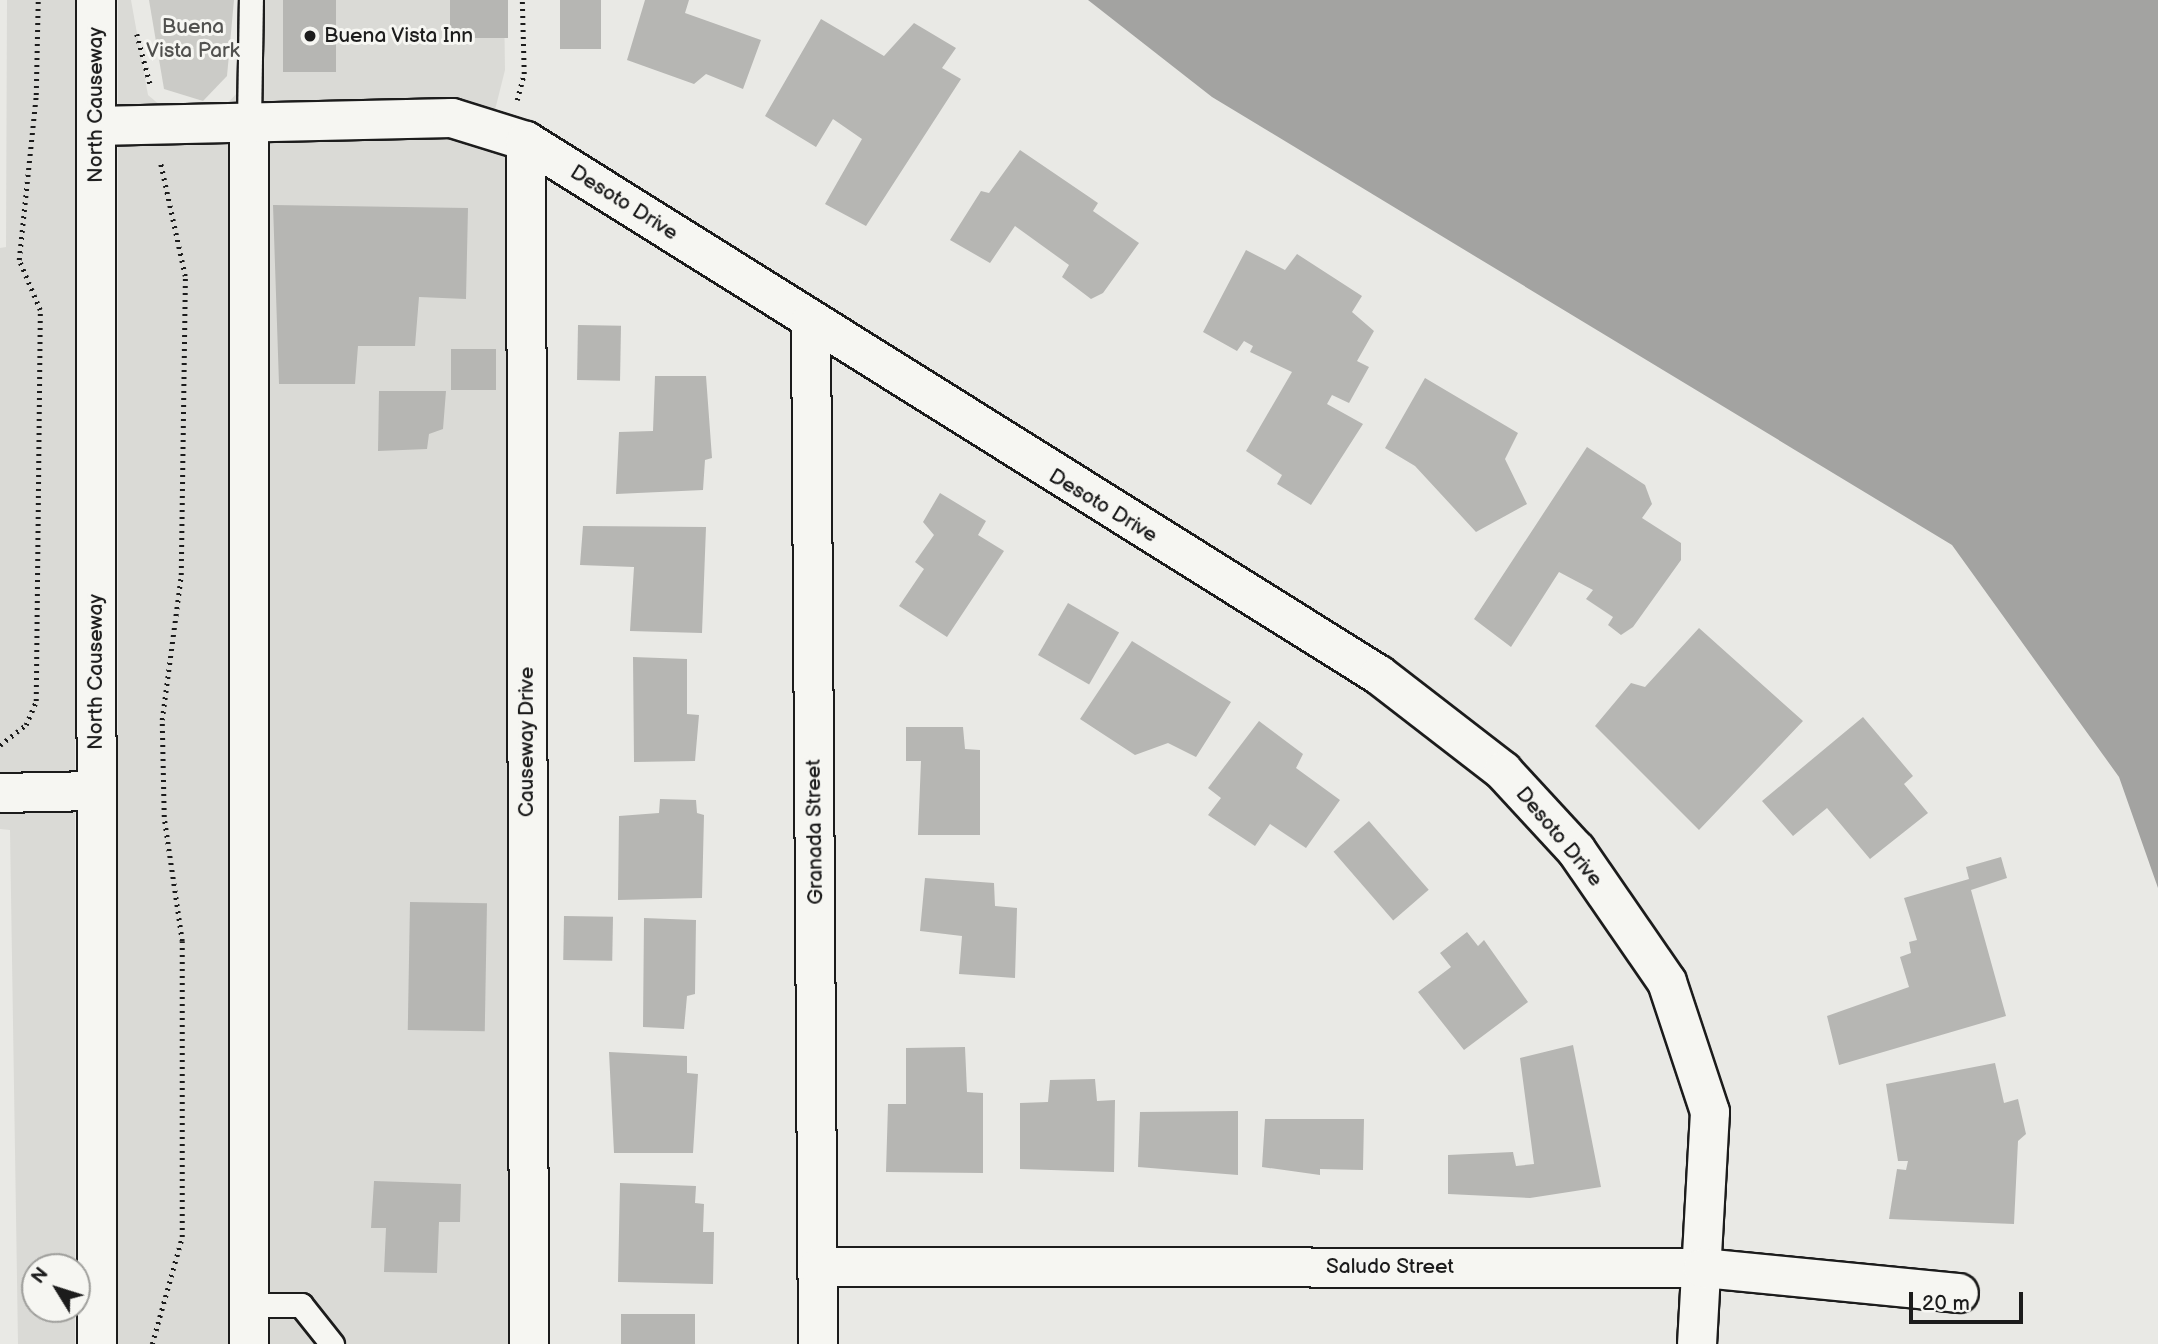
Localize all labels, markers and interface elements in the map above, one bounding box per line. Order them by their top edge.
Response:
park label: Buena Vista Park [146,14,240,64]
place label: Buena Vista Inn [324,23,474,49]
street label: North Causeway [83,27,109,183]
marker: Buena Vista Inn [302,28,318,44]
street label: Desoto Drive [565,160,683,246]
street label: Desoto Drive [1044,464,1162,548]
street label: North Causeway [83,594,109,750]
street label: Causeway Drive [514,666,540,818]
street label: Granada Street [801,759,829,905]
street label: Desoto Drive [1510,782,1608,892]
north arrow [21,1253,91,1323]
street label: Saludo Street [1326,1254,1454,1280]
text: N [27,1263,54,1289]
scale bar [1913,1278,2027,1322]
text: 20 m [1922,1291,1970,1316]

